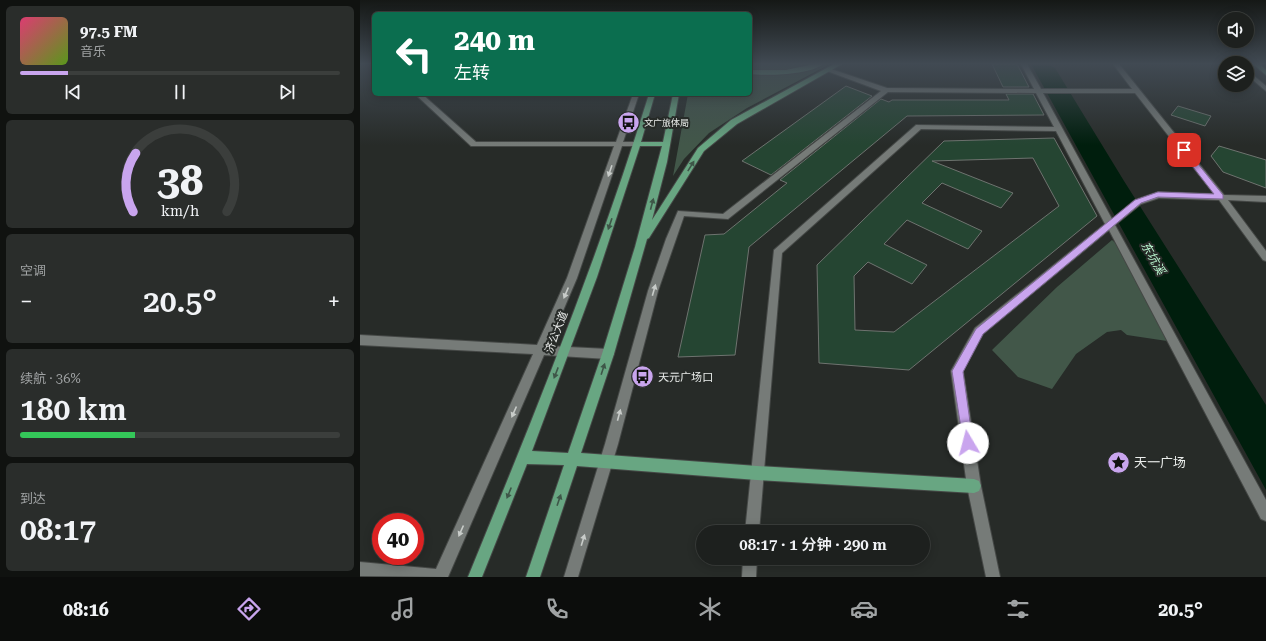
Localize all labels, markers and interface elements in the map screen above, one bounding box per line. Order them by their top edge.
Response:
map controls [1218,12,1254,92]
button: sound [1218,12,1254,48]
text: 97.5 FM [80,23,137,41]
text: 240 m [454,24,535,57]
icon: left [388,28,440,80]
text: 音乐 [80,44,106,59]
button: layers [1218,56,1254,92]
text: 左转 [454,62,490,83]
icon: previous [62,81,84,103]
icon: pause [169,81,191,103]
icon: next [276,81,298,103]
bus stop icon: 文广旅体局 [616,110,642,136]
place label: 文广旅体局 [644,118,689,128]
pin [1167,133,1201,167]
icon: arrive [1173,139,1195,161]
text: 38 [157,156,203,205]
one-way arrow [687,160,694,172]
one-way arrow [606,165,612,177]
one-way arrow [649,198,655,210]
text: km/h [161,203,199,219]
one-way arrow [607,219,613,231]
water label: 东坑溪 [1138,239,1169,279]
text: 空调 [20,263,46,278]
one-way arrow [651,283,657,295]
text: 20.5° [143,284,217,319]
one-way arrow [563,288,569,299]
text: − [20,289,32,314]
text: + [328,289,340,314]
street label: 济公大道 [543,309,570,355]
one-way arrow [600,363,606,375]
bus stop icon: 天元广场口 [630,364,656,390]
one-way arrow [552,367,558,379]
text: 续航 · 36% [20,371,81,386]
place label: 天元广场口 [658,371,713,384]
text: 180 km [20,392,127,427]
one-way arrow [511,407,517,418]
one-way arrow [616,409,622,421]
position arrow [947,422,989,464]
place icon: 天一广场 [1106,449,1132,475]
place label: 天一广场 [1134,455,1186,470]
one-way arrow [505,487,511,499]
text: 到达 [20,491,46,506]
one-way arrow [557,494,563,506]
text: 08:17 [20,512,96,547]
speed limit sign: 40 [372,513,424,565]
one-way arrow [458,525,464,537]
one-way arrow [580,533,586,545]
text: 08:17 · 1 分钟 · 290 m [739,536,887,554]
icon: directions [235,595,263,623]
icon: music [389,595,417,623]
icon: phone [543,595,571,623]
icon: climate [696,595,724,623]
icon: car [850,595,878,623]
icon: filters [1004,595,1032,623]
text: 08:16 [63,599,109,620]
text: 20.5° [1158,599,1203,620]

